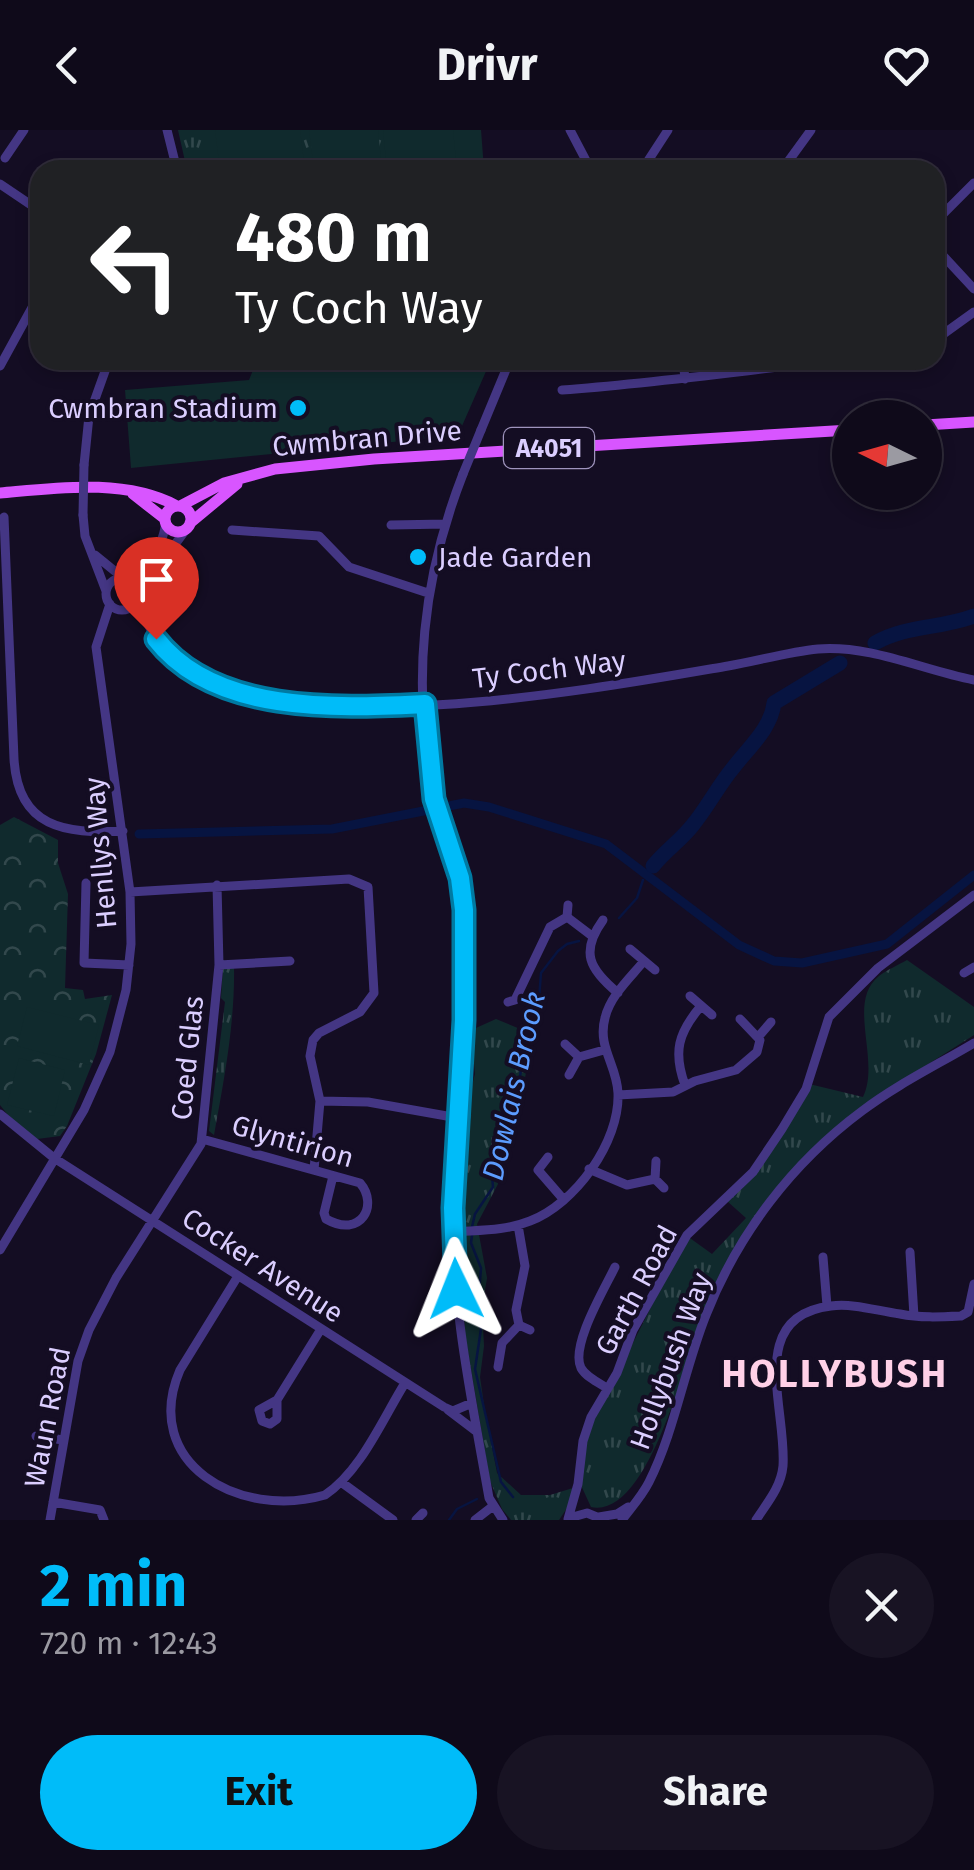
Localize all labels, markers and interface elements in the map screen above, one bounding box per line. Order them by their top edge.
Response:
icon: back [40,38,95,93]
text: Drivr [436,38,538,92]
icon: heart [879,38,934,93]
text: 480 m [235,196,432,280]
icon: left [70,200,200,330]
text: Ty Coch Way [235,281,483,335]
place label: Cwmbran Stadium [48,392,278,425]
marker: Cwmbran Stadium [287,397,309,419]
north arrow [832,400,942,510]
map controls [832,400,942,510]
street label: Cwmbran Drive [271,414,463,463]
road number: A4051 [504,428,594,468]
pin [114,537,199,640]
place label: Jade Garden [438,541,592,574]
marker: Jade Garden [407,546,429,568]
icon: arrive [129,552,184,607]
street label: Ty Coch Way [471,644,628,695]
street label: Henllys Way [77,776,124,930]
water label: Dowlais Brook [475,988,553,1184]
street label: Coed Glas [165,994,210,1122]
street label: Glyntirion [228,1108,358,1175]
street label: Cocker Avenue [176,1201,349,1330]
street label: Garth Road [588,1220,684,1361]
position arrow [404,1237,508,1341]
street label: Hollybush Way [623,1268,718,1454]
street label: Waun Road [18,1344,77,1490]
district label: HOLLYBUSH [721,1351,949,1397]
text: 2 min [40,1550,187,1622]
button: close [829,1553,934,1658]
text: 720 m · 12:43 [40,1624,218,1662]
button: Exit [40,1735,477,1850]
button: Share [497,1735,934,1850]

